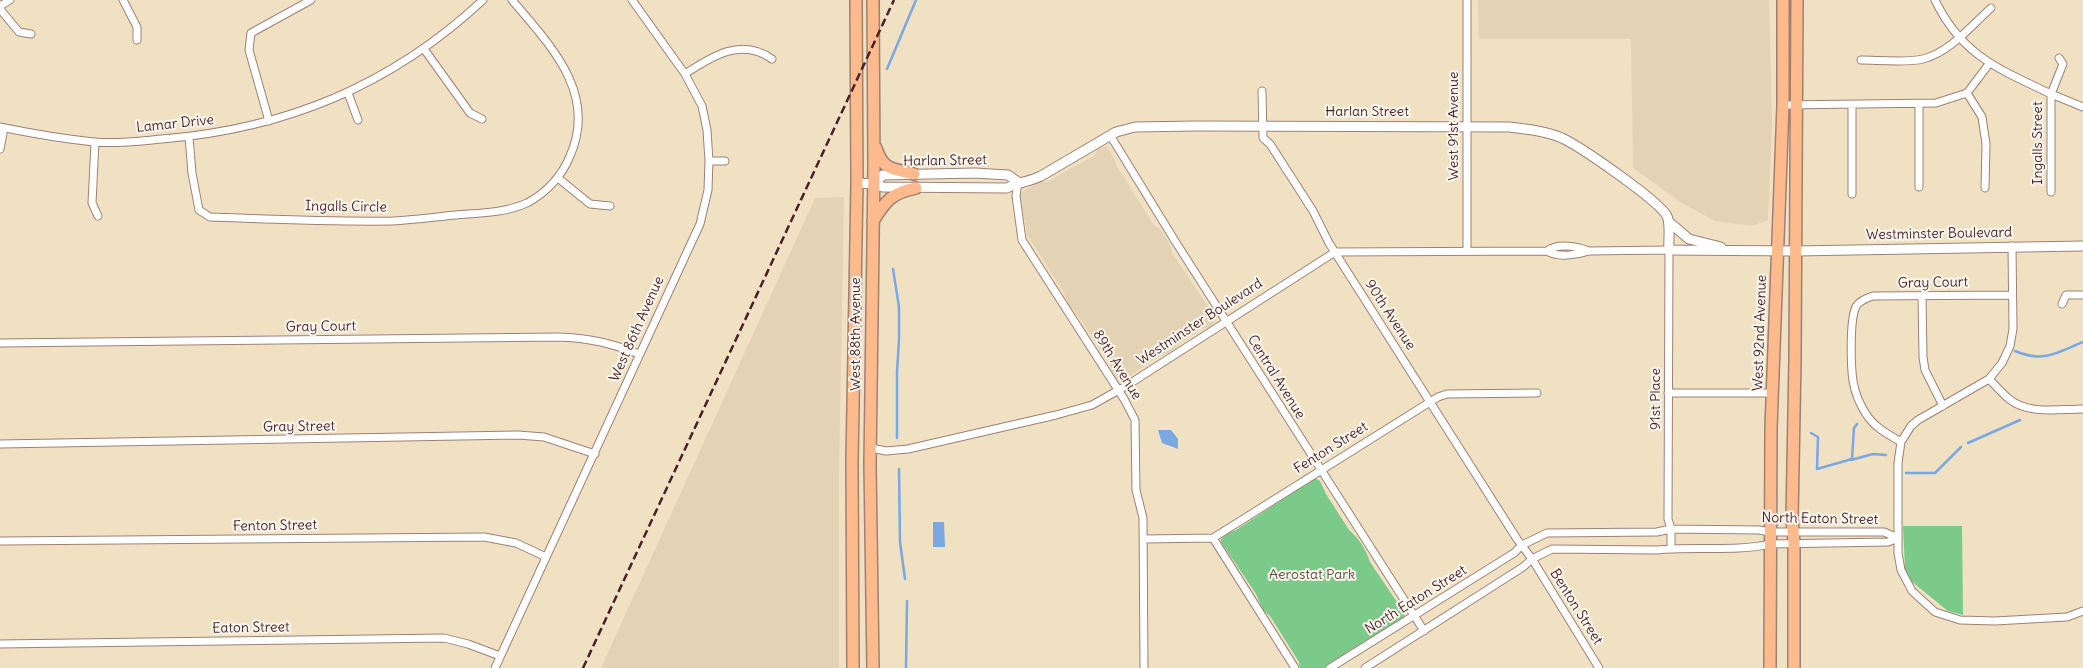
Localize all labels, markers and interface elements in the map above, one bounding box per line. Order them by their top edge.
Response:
street label: West 91st Avenue [1446,71,1462,181]
street label: Ingalls Street [2030,101,2046,185]
street label: Harlan Street [1325,104,1409,120]
street label: Lamar Drive [135,112,215,136]
street label: Harlan Street [903,152,987,170]
street label: Ingalls Circle [305,198,387,216]
street label: Westminster Boulevard [1866,224,2012,244]
street label: West 86th Avenue [606,274,668,384]
street label: West 92nd Avenue [1750,274,1770,392]
street label: Gray Court [1898,274,1968,292]
street label: Westminster Boulevard [1134,275,1266,369]
street label: West 88th Avenue [848,277,864,391]
street label: 90th Avenue [1361,277,1419,353]
street label: Gray Court [286,318,356,336]
street label: 89th Avenue [1089,327,1145,403]
street label: Central Avenue [1243,332,1309,422]
street label: 91st Place [1648,368,1664,430]
street label: Gray Street [263,418,335,436]
street label: Fenton Street [1291,419,1371,477]
street label: North Eaton Street [1762,510,1878,528]
street label: Fenton Street [233,517,317,535]
street label: North Eaton Street [1362,562,1470,638]
street label: Benton Street [1546,566,1606,648]
park label: Aerostat Park [1269,567,1355,583]
street label: Eaton Street [212,619,290,637]

